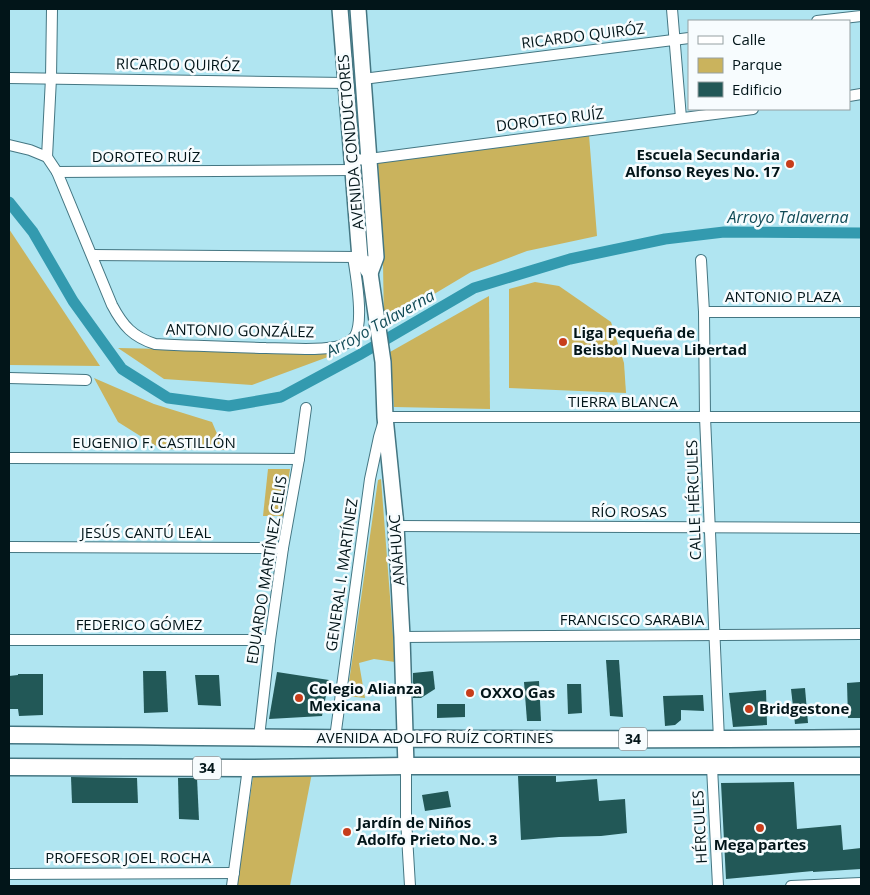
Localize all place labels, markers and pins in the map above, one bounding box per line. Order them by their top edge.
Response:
place label: Escuela Secundaria Alfonso Reyes No. 17 [625,144,780,181]
marker: Escuela Secundaria Alfonso Reyes No. 17 [784,158,796,170]
place label: Liga Pequeña de Beisbol Nueva Libertad [573,322,747,359]
marker: Liga Pequeña de Beisbol Nueva Libertad [557,336,569,348]
place label: Colegio Alianza Mexicana [309,678,422,715]
place label: OXXO Gas [480,682,555,702]
marker: OXXO Gas [464,687,476,699]
marker: Colegio Alianza Mexicana [293,692,305,704]
place label: Bridgestone [759,698,849,718]
marker: Bridgestone [743,703,755,715]
place label: Jardín de Niños Adolfo Prieto No. 3 [355,812,497,849]
marker: Mega partes [754,822,766,834]
marker: Jardín de Niños Adolfo Prieto No. 3 [341,826,353,838]
place label: Mega partes [714,834,806,854]

